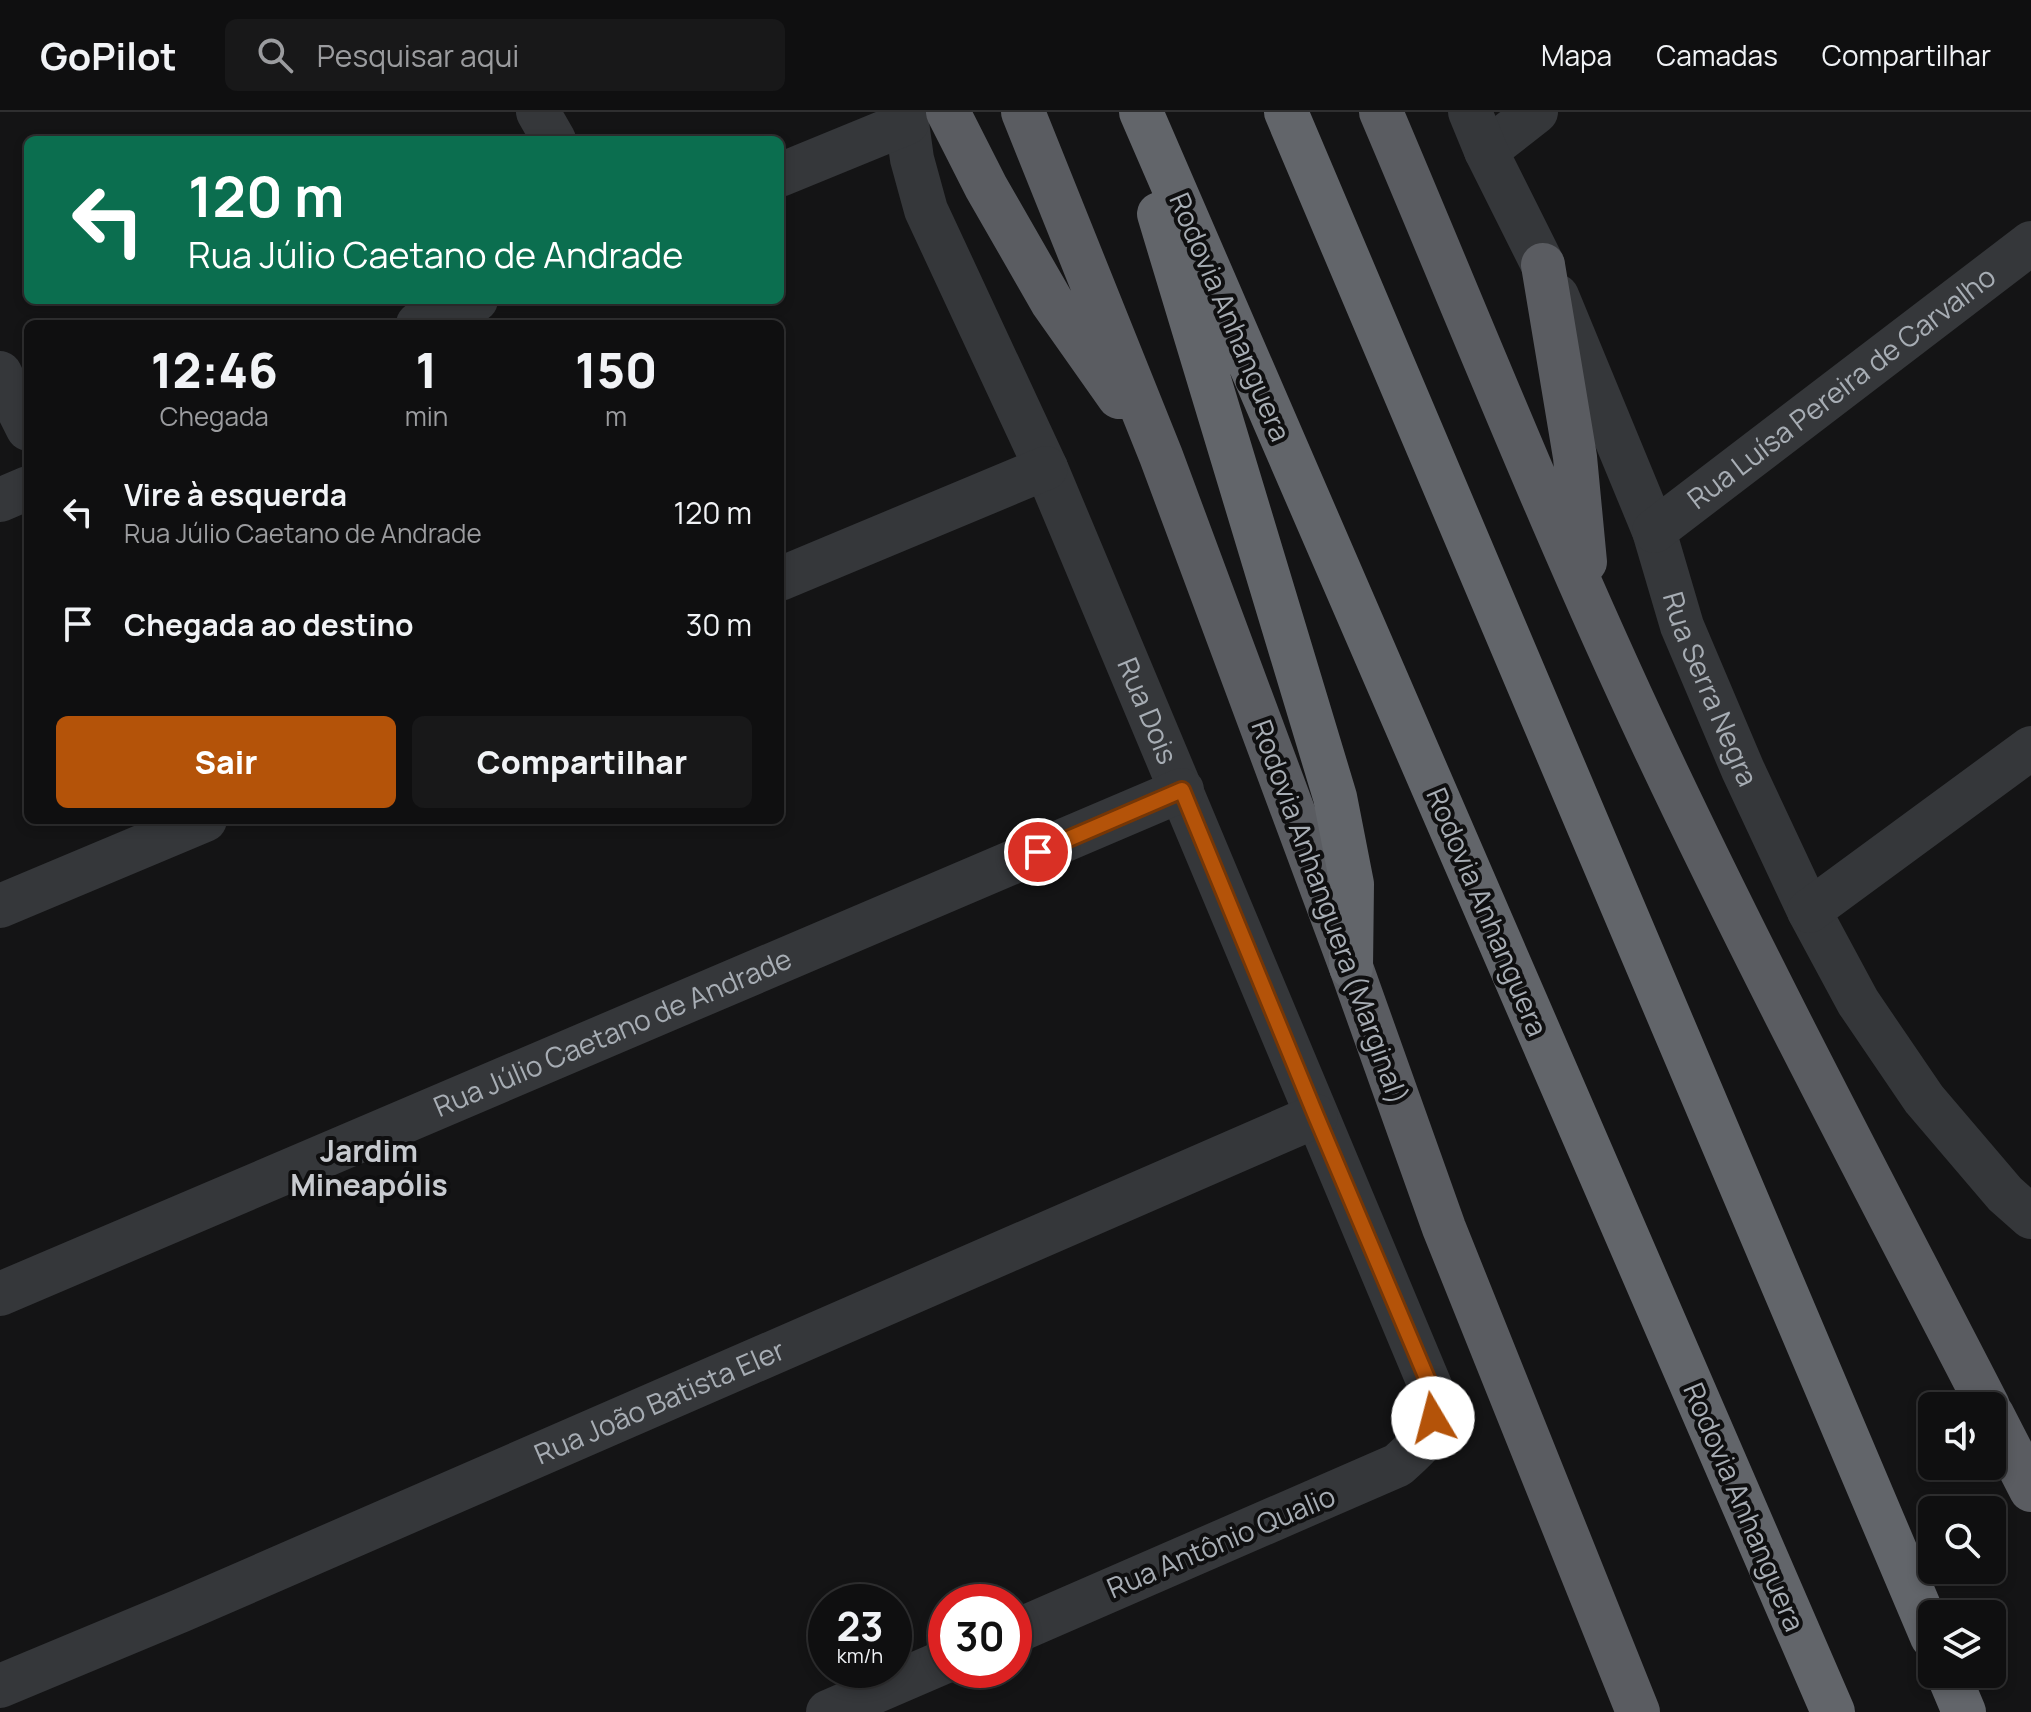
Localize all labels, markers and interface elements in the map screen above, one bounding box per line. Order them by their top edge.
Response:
search box [225,19,785,91]
text: GoPilot [40,29,177,81]
icon: search [253,33,297,77]
text: Pesquisar aqui [317,35,519,76]
text: Mapa [1541,36,1612,74]
text: Camadas [1656,36,1778,74]
text: Compartilhar [1822,36,1991,74]
text: 120 m [188,157,344,234]
icon: left [56,168,160,272]
street label: Rodovia Anhanguera [1161,186,1300,447]
text: Rua Júlio Caetano de Andrade [188,230,683,279]
street label: Rua Luísa Pereira de Carvalho [1679,257,2003,517]
text: 12:46 [151,337,278,402]
text: 1 [416,337,437,402]
text: 150 [575,337,657,402]
text: Chegada [160,398,269,434]
text: min [405,398,448,434]
text: m [605,398,627,434]
text: Vire à esquerda [124,474,347,515]
icon: left [56,490,100,534]
text: 120 m [673,492,752,533]
text: Rua Júlio Caetano de Andrade [124,515,482,551]
street label: Rua Serra Negra [1655,587,1768,792]
icon: arrive [56,602,100,646]
text: Chegada ao destino [124,604,414,645]
text: 30 m [686,604,752,645]
street label: Rua Dois [1109,651,1188,769]
street label: Rodovia Anhanguera (Marginal) [1244,714,1418,1109]
button: Sair [56,716,396,808]
button: Compartilhar [412,716,752,808]
street label: Rodovia Anhanguera [1418,781,1557,1042]
pin [1004,818,1072,886]
icon: arrive [1016,830,1060,874]
street label: Rua Júlio Caetano de Andrade [428,939,797,1125]
district label: Jardim Mineapólis [290,1130,448,1205]
street label: Rua João Batista Eler [528,1330,790,1472]
position arrow [1391,1376,1475,1460]
street label: Rodovia Anhanguera [1675,1376,1814,1637]
map controls [1918,1392,2006,1688]
button: sound [1918,1392,2006,1480]
street label: Rua Antônio Qualio [1101,1476,1341,1606]
button: search [1918,1496,2006,1584]
speed limit sign: 30 [928,1584,1032,1688]
text: 23 [836,1598,884,1653]
button: layers [1918,1600,2006,1688]
text: km/h [837,1642,883,1669]

